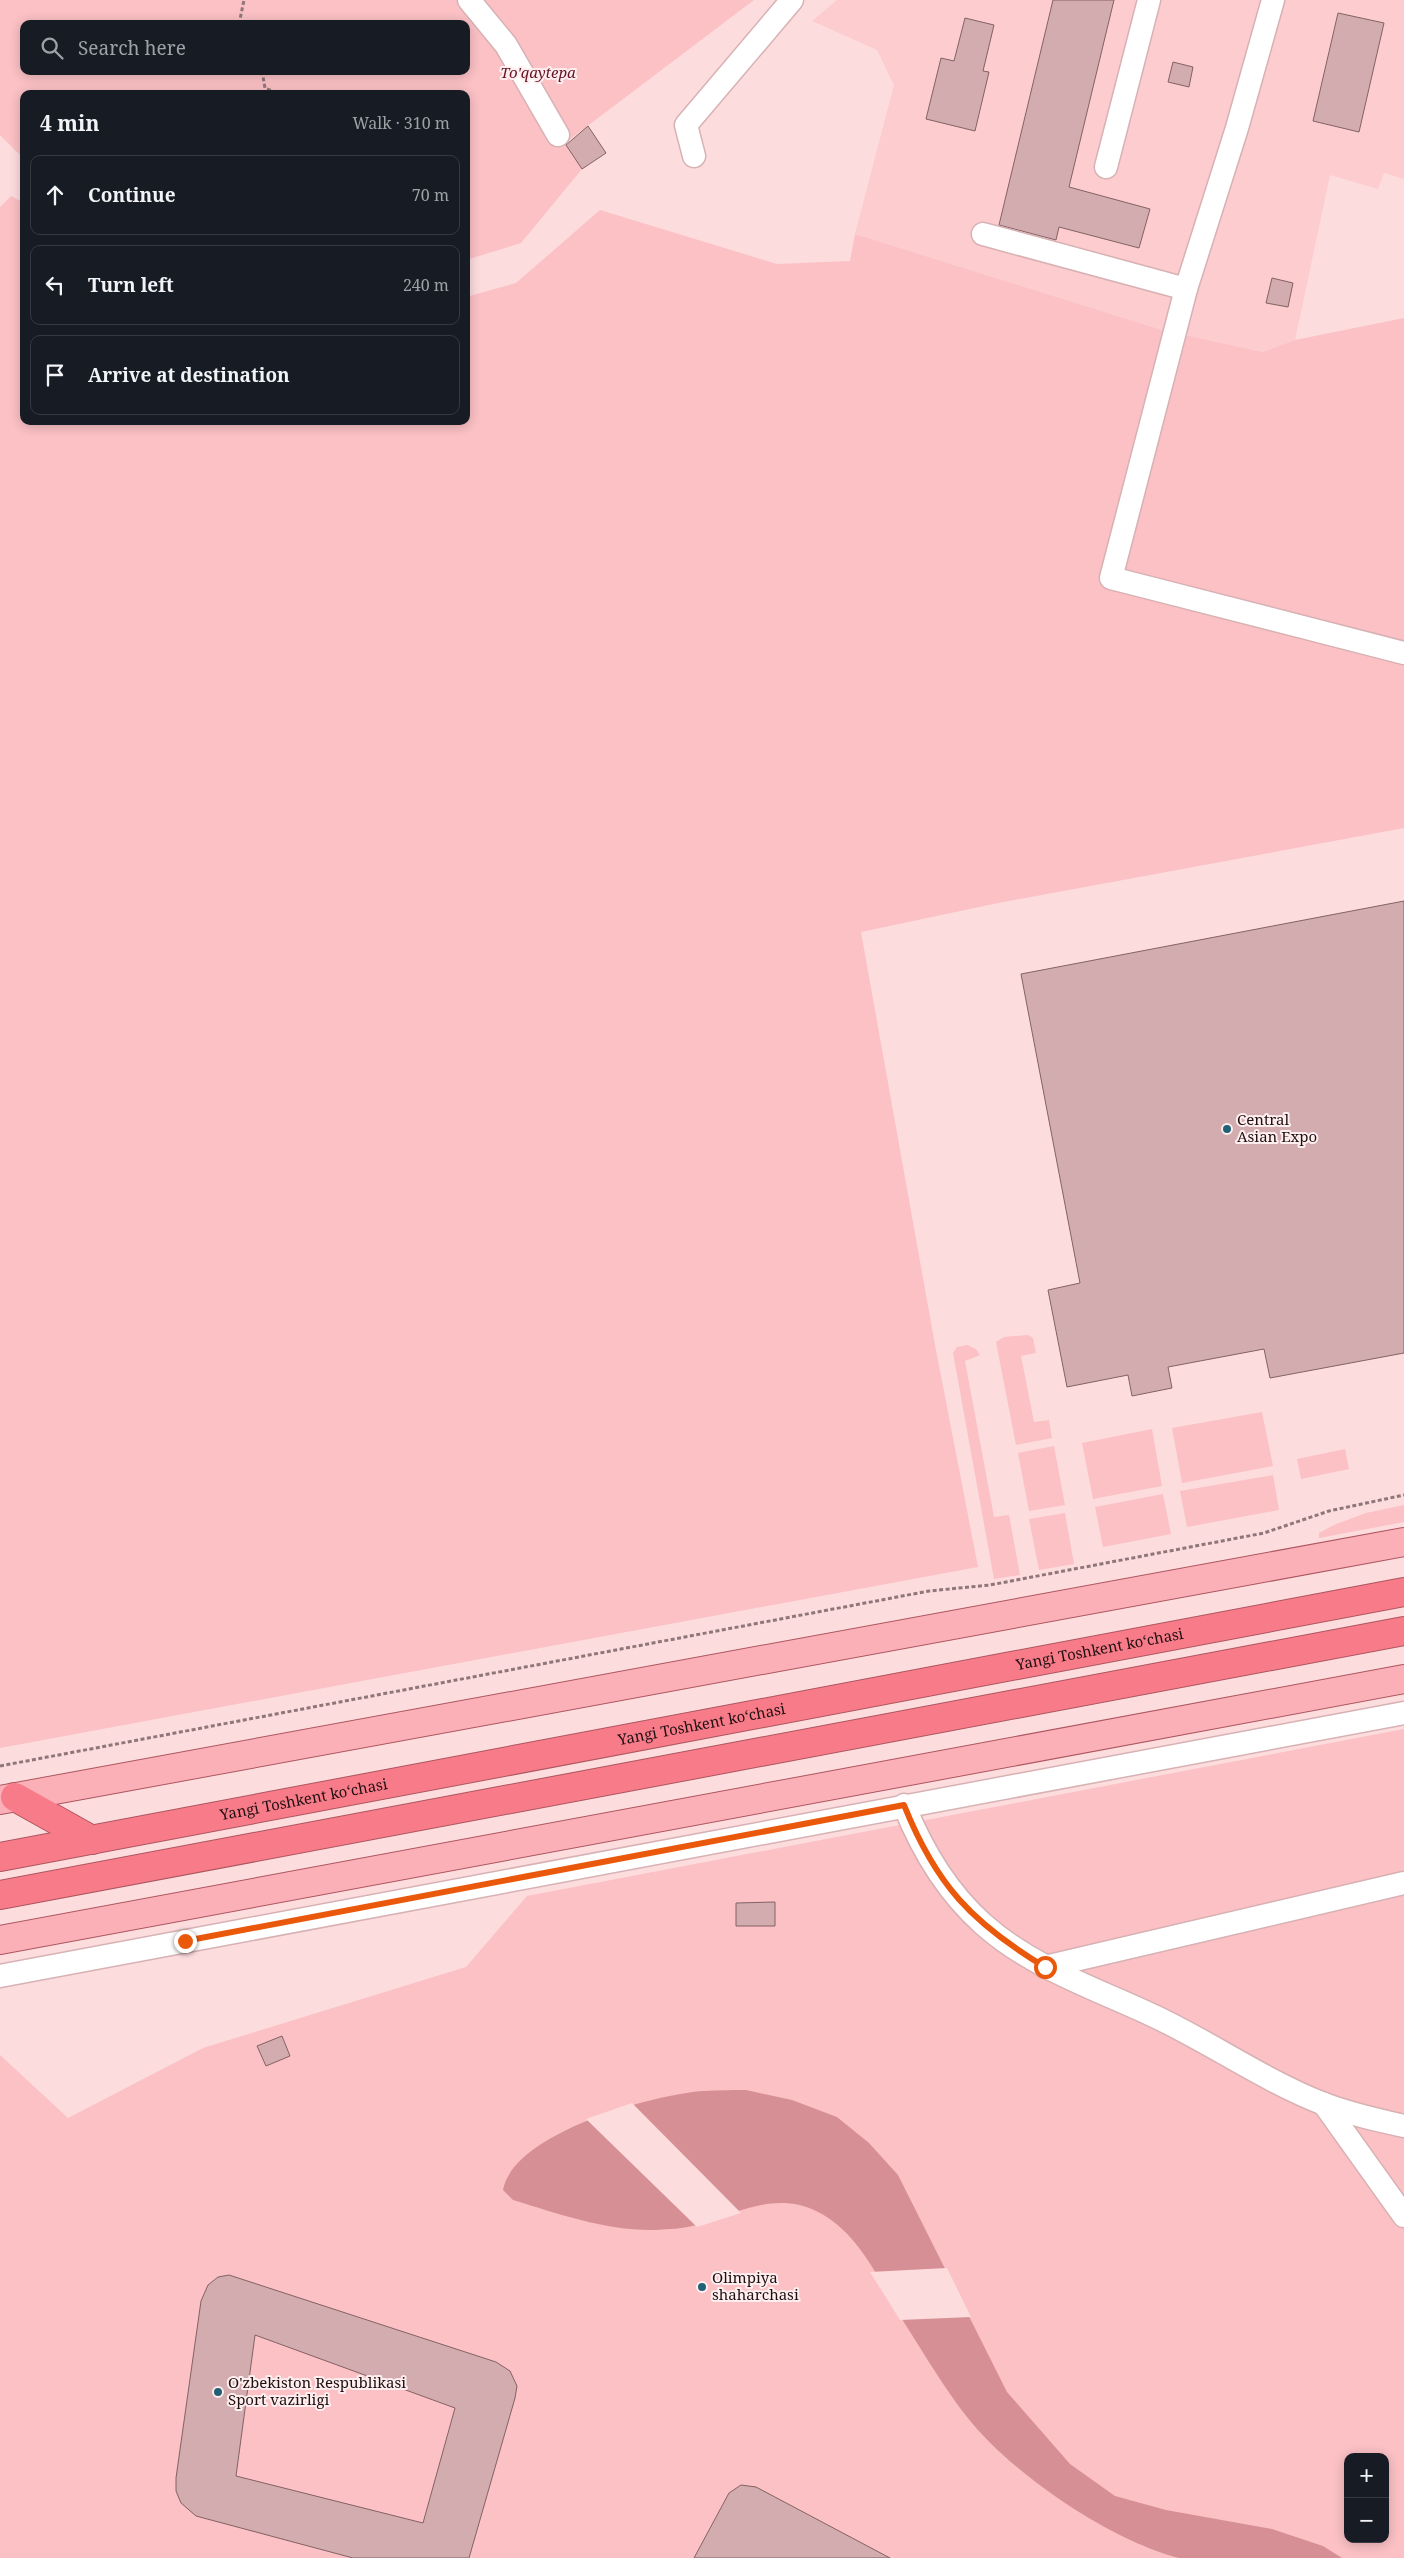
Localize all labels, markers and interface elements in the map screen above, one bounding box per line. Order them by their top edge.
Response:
search box [20,20,470,75]
icon: search [38,34,66,62]
text: Search here [78,35,186,61]
park label: To'qaytepa [500,62,576,82]
text: 4 min [40,109,99,137]
text: Walk · 310 m [353,112,450,134]
icon: ahead [41,181,69,209]
text: Continue [88,182,176,208]
text: 70 m [412,184,449,206]
icon: left [41,271,69,299]
text: Turn left [88,272,174,298]
text: 240 m [403,274,449,296]
icon: arrive [41,361,69,389]
text: Arrive at destination [88,362,290,388]
place label: Central Asian Expo [1237,1109,1317,1146]
marker: Central Asian Expo [1221,1123,1233,1135]
street label: Yangi Toshkent ko‘chasi [1013,1623,1185,1674]
street label: Yangi Toshkent ko‘chasi [615,1698,787,1749]
street label: Yangi Toshkent ko‘chasi [217,1773,389,1824]
route end [174,1930,197,1953]
route start [1034,1956,1057,1979]
place label: Olimpiya shaharchasi [712,2267,799,2304]
marker: Olimpiya shaharchasi [696,2281,708,2293]
place label: O'zbekiston Respublikasi Sport vazirligi [228,2372,406,2409]
marker: O'zbekiston Respublikasi Sport vazirligi [212,2386,224,2398]
map controls [1344,2453,1389,2543]
button: + [1344,2453,1389,2498]
button: − [1344,2498,1389,2543]

